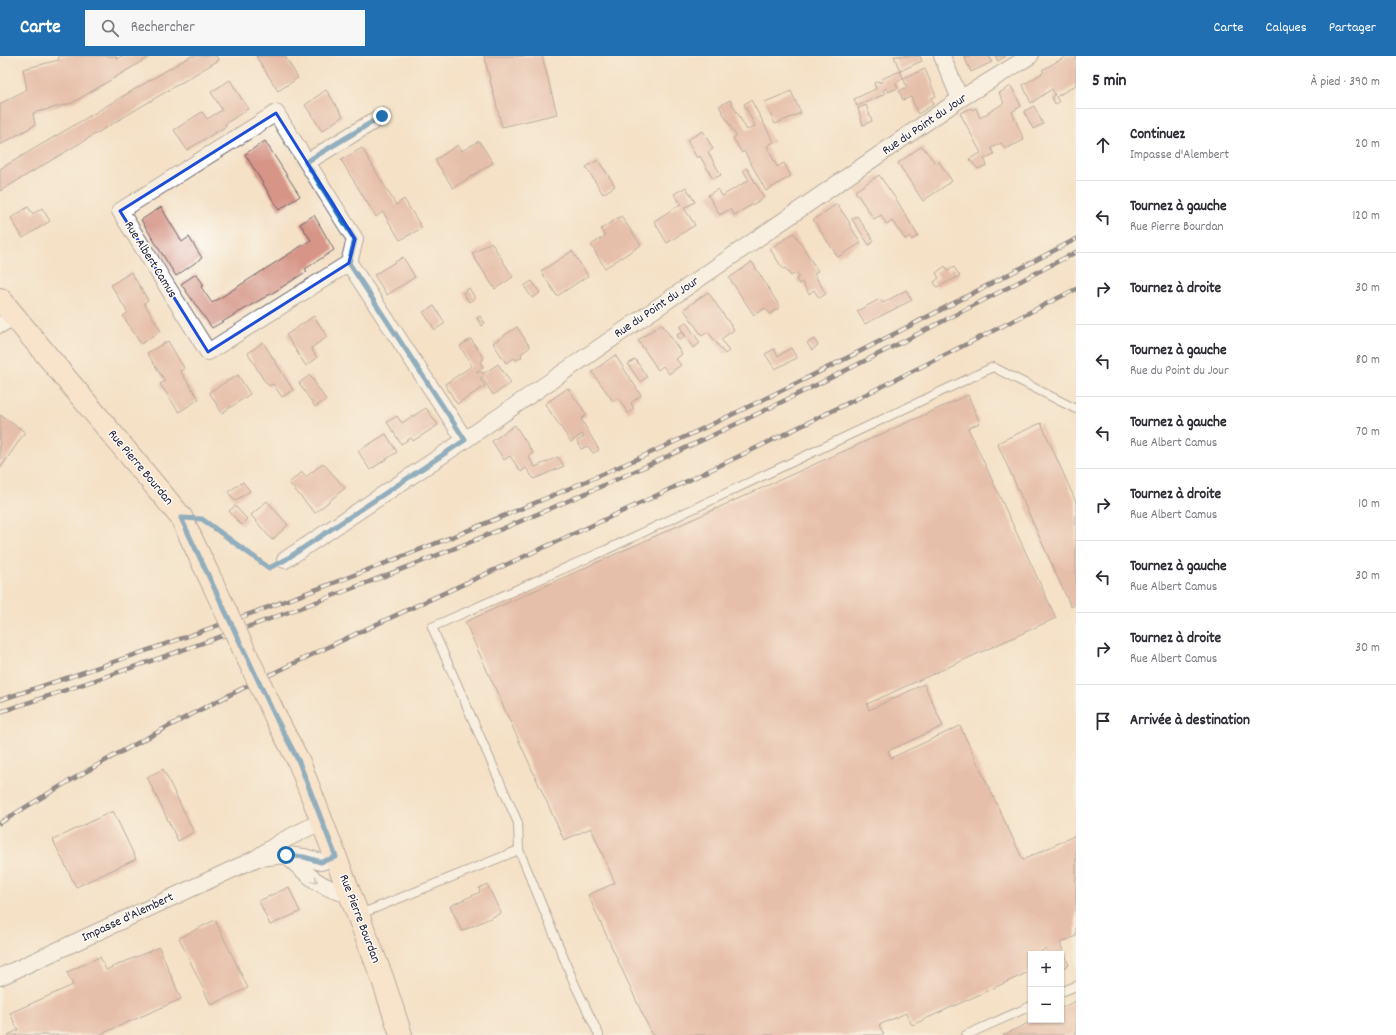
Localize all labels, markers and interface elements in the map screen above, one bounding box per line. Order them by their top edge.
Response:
search box [85,10,365,46]
text: Carte [20,15,61,42]
icon: search [99,17,121,39]
text: Rechercher [131,17,195,39]
text: Carte [1214,18,1244,38]
text: Calques [1266,18,1307,38]
text: Partager [1329,18,1376,38]
text: 5 min [1092,70,1126,94]
text: À pied · 390 m [1310,73,1380,92]
street label: Rue du Point du Jour [879,89,971,160]
route end [373,107,391,125]
text: Continuez [1130,124,1185,146]
icon: ahead [1092,134,1114,156]
text: 20 m [1355,135,1380,154]
text: Impasse d'Alembert [1130,146,1229,165]
text: Tournez à gauche [1130,196,1227,218]
icon: left [1092,206,1114,228]
text: 120 m [1352,207,1380,226]
street label: Rue Albert Camus [119,218,181,302]
text: Rue Pierre Bourdan [1130,218,1224,237]
street label: Rue du Point du Jour [611,272,703,343]
icon: right [1092,278,1114,300]
text: Tournez à droite [1130,278,1221,300]
text: 30 m [1355,279,1380,298]
text: Tournez à gauche [1130,340,1227,362]
icon: left [1092,350,1114,372]
text: 80 m [1356,351,1380,370]
text: Rue du Point du Jour [1130,362,1229,381]
text: Tournez à gauche [1130,412,1227,434]
icon: left [1092,422,1114,444]
text: 70 m [1356,423,1380,442]
street label: Rue Pierre Bourdan [103,426,177,510]
text: Rue Albert Camus [1130,434,1217,453]
text: Tournez à droite [1130,484,1221,506]
icon: right [1092,494,1114,516]
text: 10 m [1358,495,1380,514]
text: Rue Albert Camus [1130,506,1217,525]
text: Tournez à gauche [1130,556,1227,578]
icon: left [1092,566,1114,588]
text: 30 m [1355,567,1380,586]
text: Rue Albert Camus [1130,578,1217,597]
text: Tournez à droite [1130,628,1221,650]
icon: right [1092,638,1114,660]
text: 30 m [1355,639,1380,658]
text: Rue Albert Camus [1130,650,1217,669]
icon: arrive [1092,710,1114,732]
text: Arrivée à destination [1130,710,1250,732]
route start [277,846,295,864]
street label: Rue Pierre Bourdan [333,872,385,966]
one-way arrow [310,875,317,882]
street label: Impasse d'Alembert [79,888,177,948]
map controls [1028,951,1064,1023]
button: + [1028,951,1064,987]
button: − [1028,987,1064,1023]

